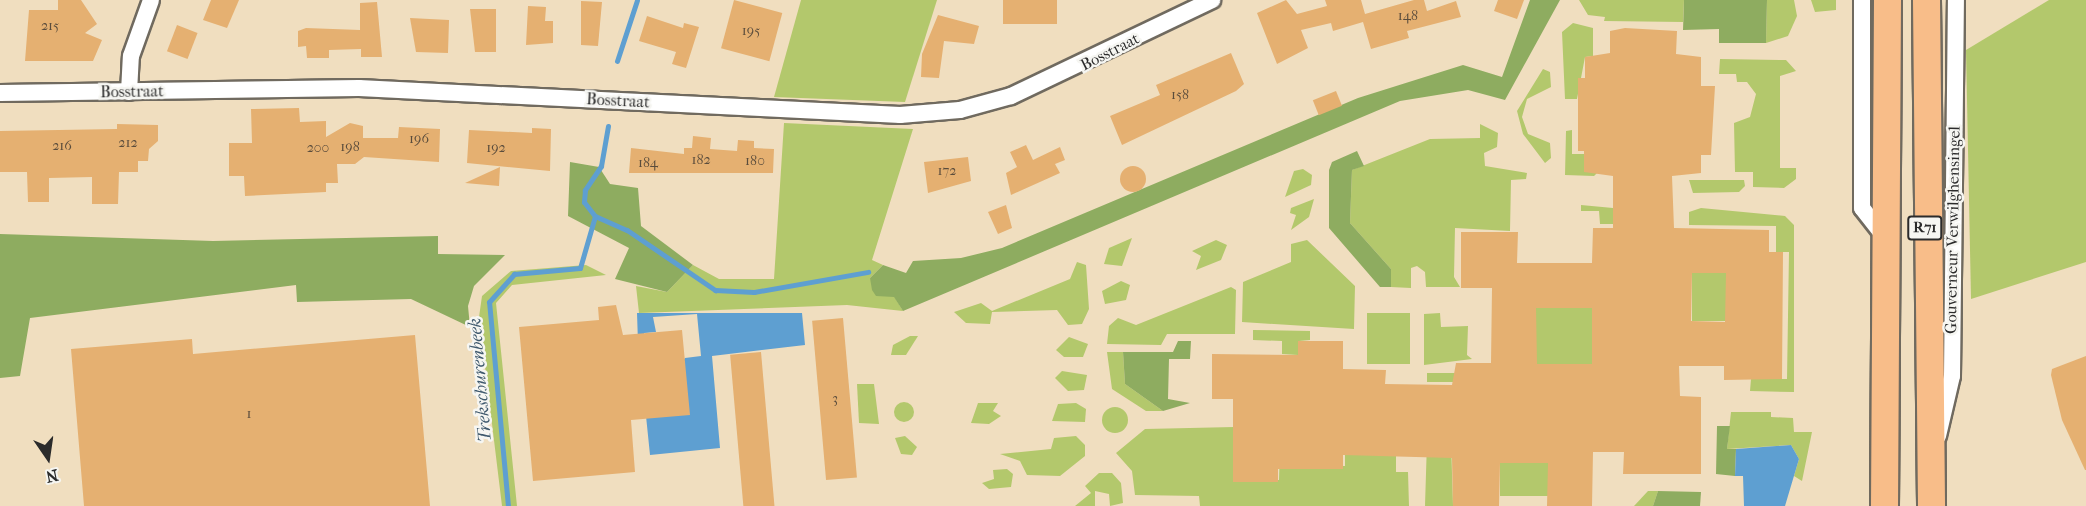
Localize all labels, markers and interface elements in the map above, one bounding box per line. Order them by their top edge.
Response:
house number: 148 [1398,8,1418,24]
house number: 215 [41,18,59,34]
house number: 195 [742,23,760,39]
street label: Bosstraat [1077,29,1143,75]
street label: Bosstraat [100,82,164,102]
house number: 158 [1171,87,1189,103]
street label: Bosstraat [586,90,650,112]
street label: Gouverneur Verwilghensingel [1942,126,1964,334]
house number: 196 [409,131,429,147]
house number: 212 [118,135,138,151]
house number: 216 [52,138,72,154]
house number: 198 [340,139,360,155]
house number: 200 [307,140,329,156]
house number: 192 [486,140,506,156]
house number: 182 [691,152,711,168]
house number: 180 [745,153,765,169]
house number: 184 [638,155,658,171]
house number: 172 [938,163,956,179]
road number: R71 [1907,216,1943,240]
water label: Trekschurenbeek [465,317,497,443]
house number: 3 [832,391,838,407]
house number: 1 [247,406,251,422]
north arrow [18,428,78,488]
text: N [44,465,60,487]

